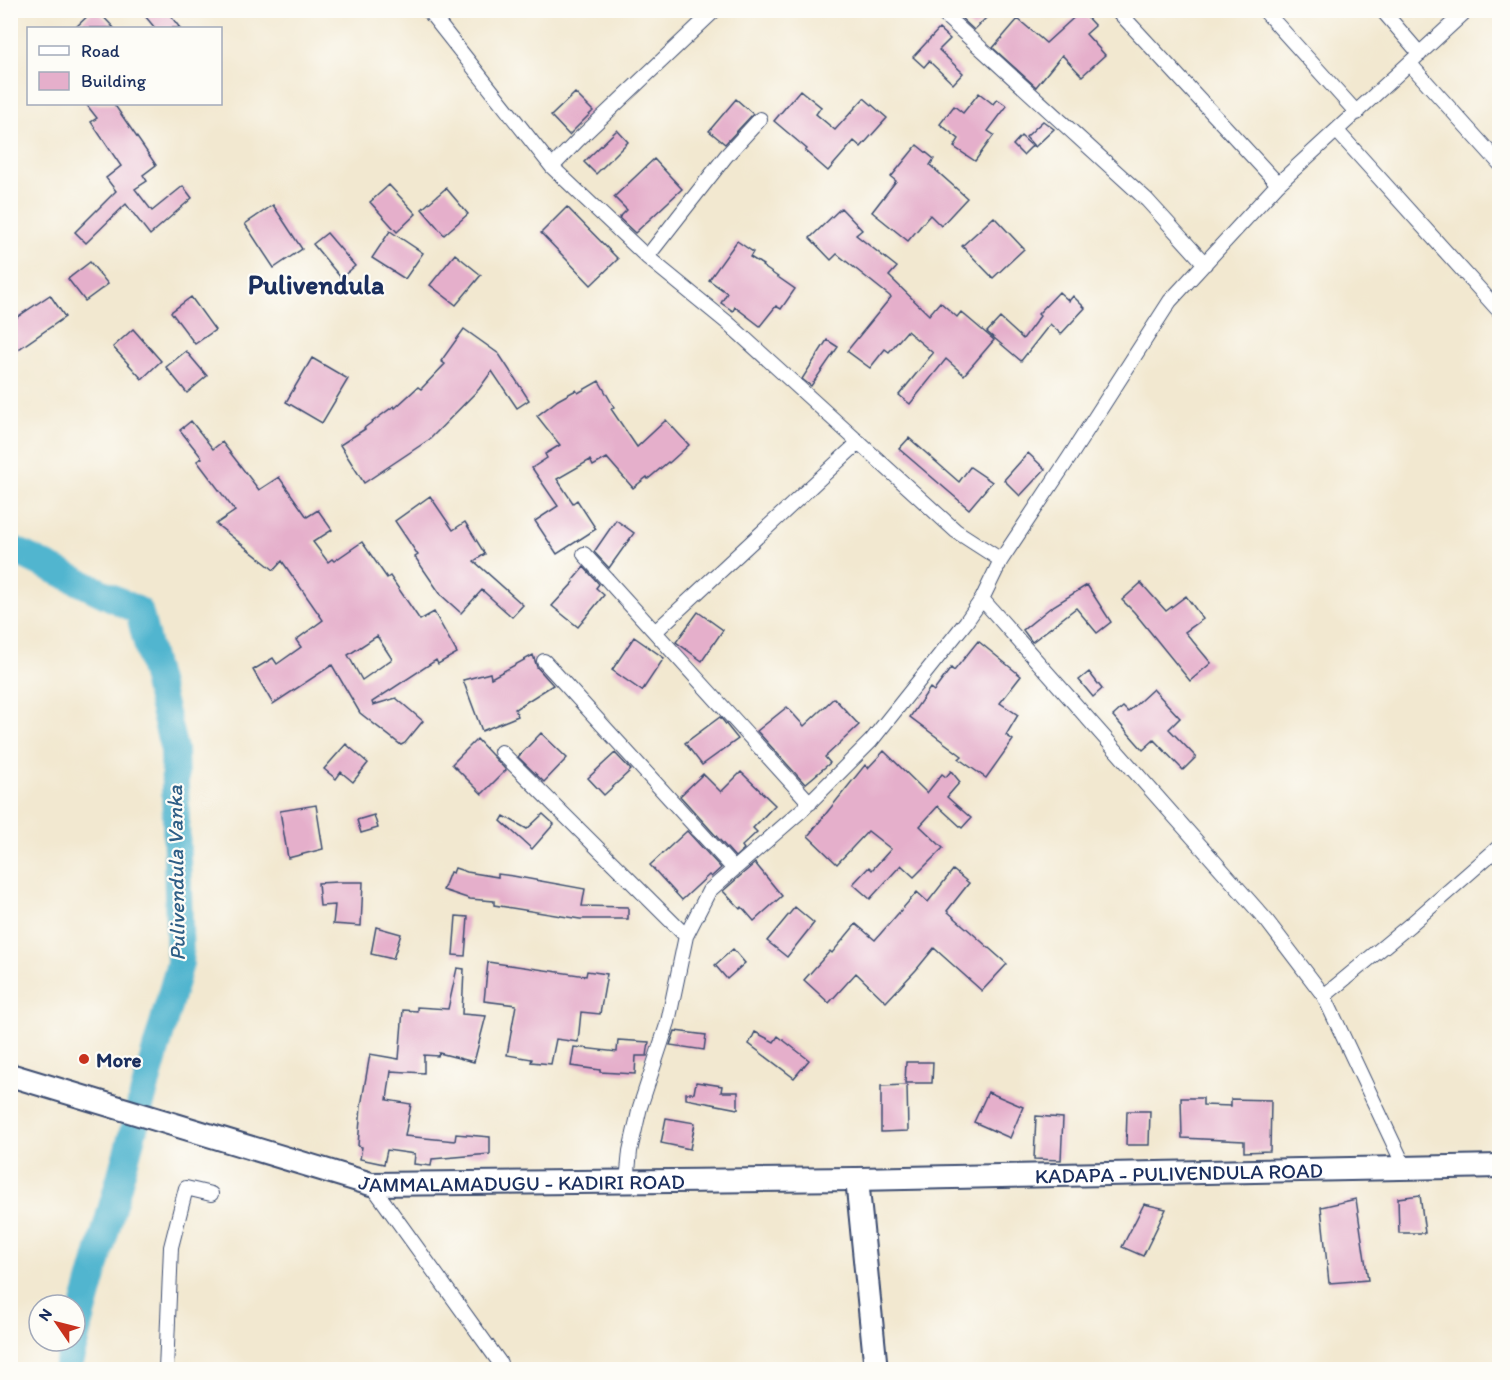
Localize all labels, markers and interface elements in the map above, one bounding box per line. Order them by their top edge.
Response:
legend [27,27,222,105]
text: Road [81,40,120,62]
text: Building [81,70,147,92]
district label: Pulivendula [248,268,385,301]
water label: Pulivendula Vanka [161,784,191,961]
place label: More [96,1047,142,1072]
marker: More [77,1052,91,1066]
street label: KADAPA - PULIVENDULA ROAD [1035,1157,1323,1188]
street label: JAMMALAMADUGU - KADIRI ROAD [356,1168,685,1197]
north arrow [27,1293,87,1353]
text: N [34,1305,56,1325]

